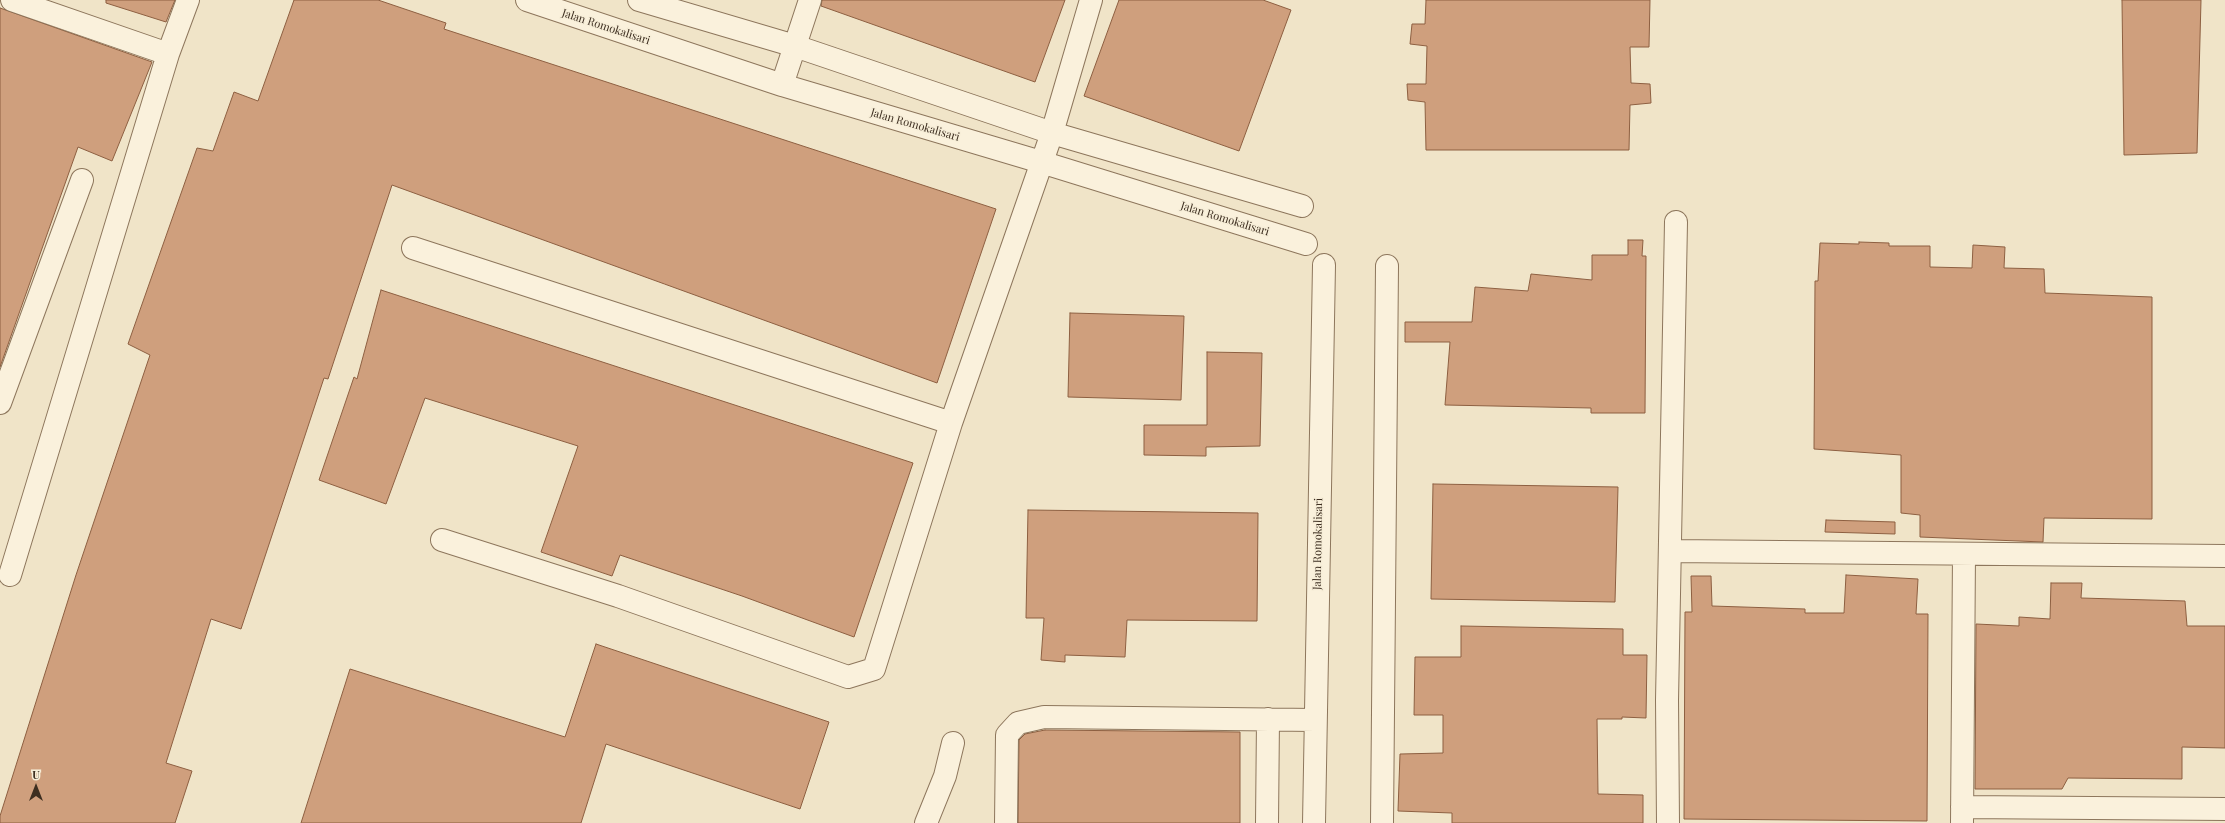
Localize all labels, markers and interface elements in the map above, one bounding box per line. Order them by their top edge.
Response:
street label: Jalan Romokalisari [560,7,652,47]
street label: Jalan Romokalisari [869,106,961,144]
street label: Jalan Romokalisari [1179,199,1271,239]
street label: Jalan Romokalisari [1311,498,1325,590]
north arrow [16,767,56,807]
text: U [32,767,40,782]

